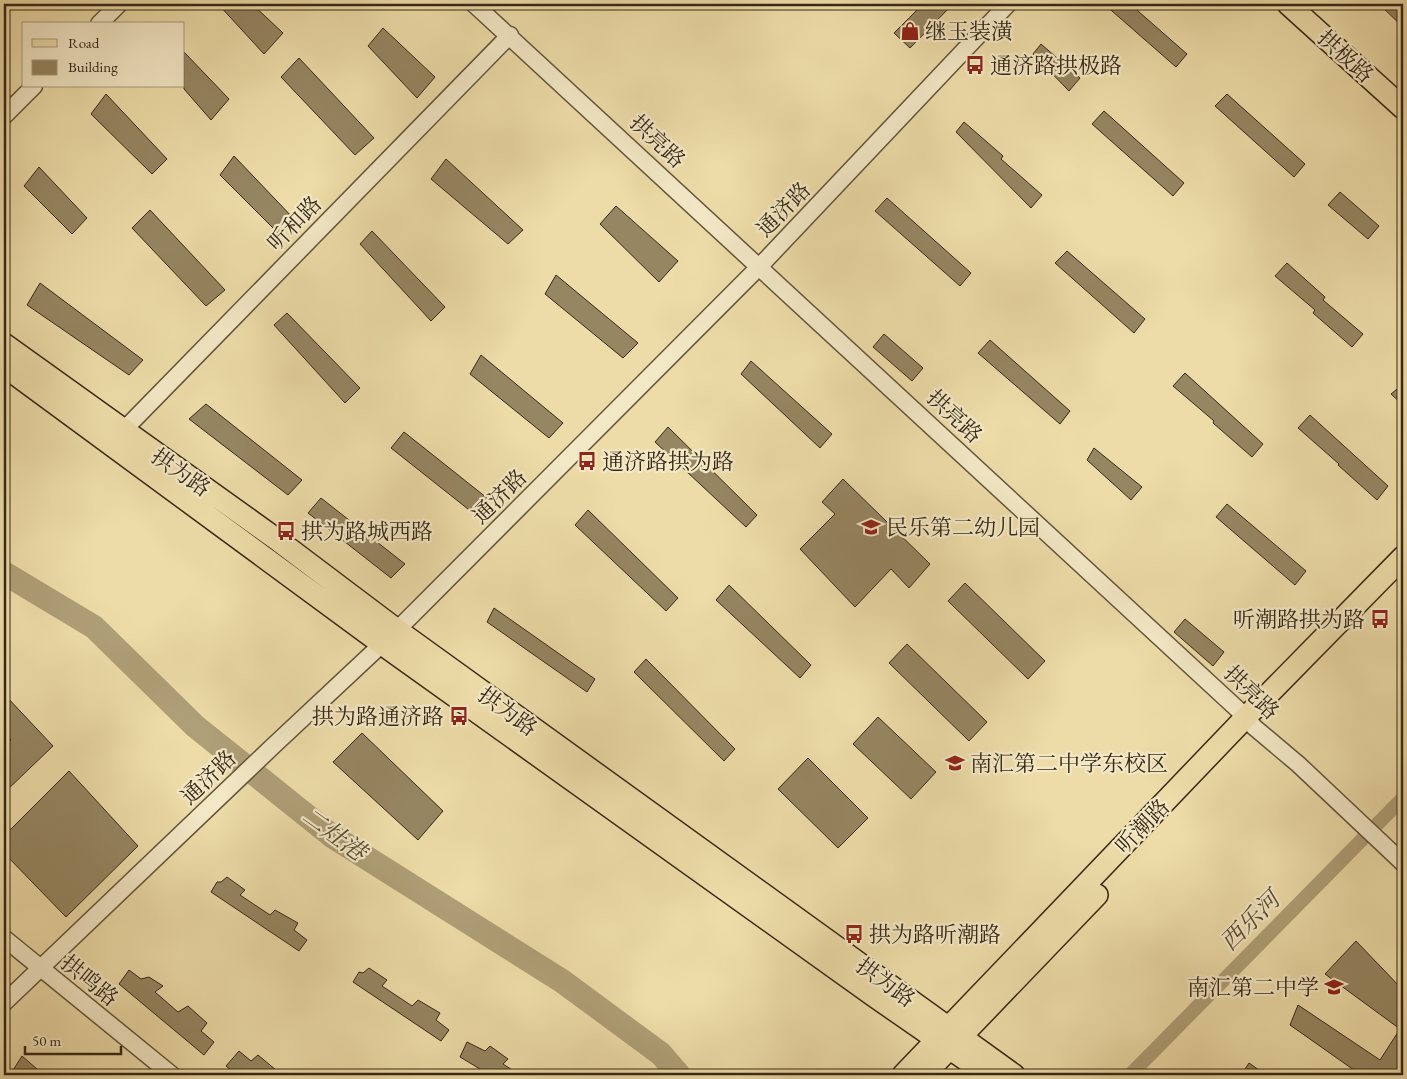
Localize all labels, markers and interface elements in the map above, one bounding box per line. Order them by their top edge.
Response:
place label: 继玉装潢 [925,17,1013,46]
shop icon: 继玉装潢 [899,20,921,42]
legend [22,22,185,88]
street label: 拱极路 [1311,24,1380,89]
text: Road [68,33,100,52]
place label: 通济路拱极路 [990,51,1122,80]
bus stop icon: 通济路拱极路 [964,54,986,76]
text: Building [68,57,118,76]
street label: 拱亮路 [624,108,692,174]
street label: 通济路 [750,176,817,243]
street label: 听和路 [261,190,328,257]
street label: 拱亮路 [921,383,989,449]
street label: 拱为路 [145,442,216,503]
place label: 通济路拱为路 [602,447,734,476]
bus stop icon: 通济路拱为路 [576,450,598,472]
street label: 通济路 [466,463,533,530]
place label: 民乐第二幼儿园 [886,513,1040,542]
school or university icon: 民乐第二幼儿园 [860,516,882,538]
place label: 拱为路城西路 [301,517,433,546]
bus stop icon: 拱为路城西路 [275,520,297,542]
place label: 听潮路拱为路 [1233,605,1365,634]
bus stop icon: 听潮路拱为路 [1369,608,1391,630]
street label: 拱亮路 [1218,659,1285,726]
street label: 拱为路 [472,680,543,743]
place label: 拱为路通济路 [312,702,444,731]
bus stop icon: 拱为路通济路 [448,705,470,727]
street label: 通济路 [175,744,242,811]
place label: 南汇第二中学东校区 [970,749,1168,778]
school or university icon: 南汇第二中学东校区 [944,752,966,774]
street label: 听潮路 [1109,793,1176,860]
water label: 二灶港 [296,800,375,869]
water label: 西乐河 [1213,881,1289,957]
place label: 拱为路听潮路 [869,920,1001,949]
bus stop icon: 拱为路听潮路 [843,923,865,945]
street label: 拱鸣路 [55,948,124,1012]
street label: 拱为路 [850,951,921,1014]
place label: 南汇第二中学 [1187,973,1319,1002]
school or university icon: 南汇第二中学 [1323,976,1345,998]
scale bar [25,1024,121,1056]
text: 50 m [32,1031,61,1050]

